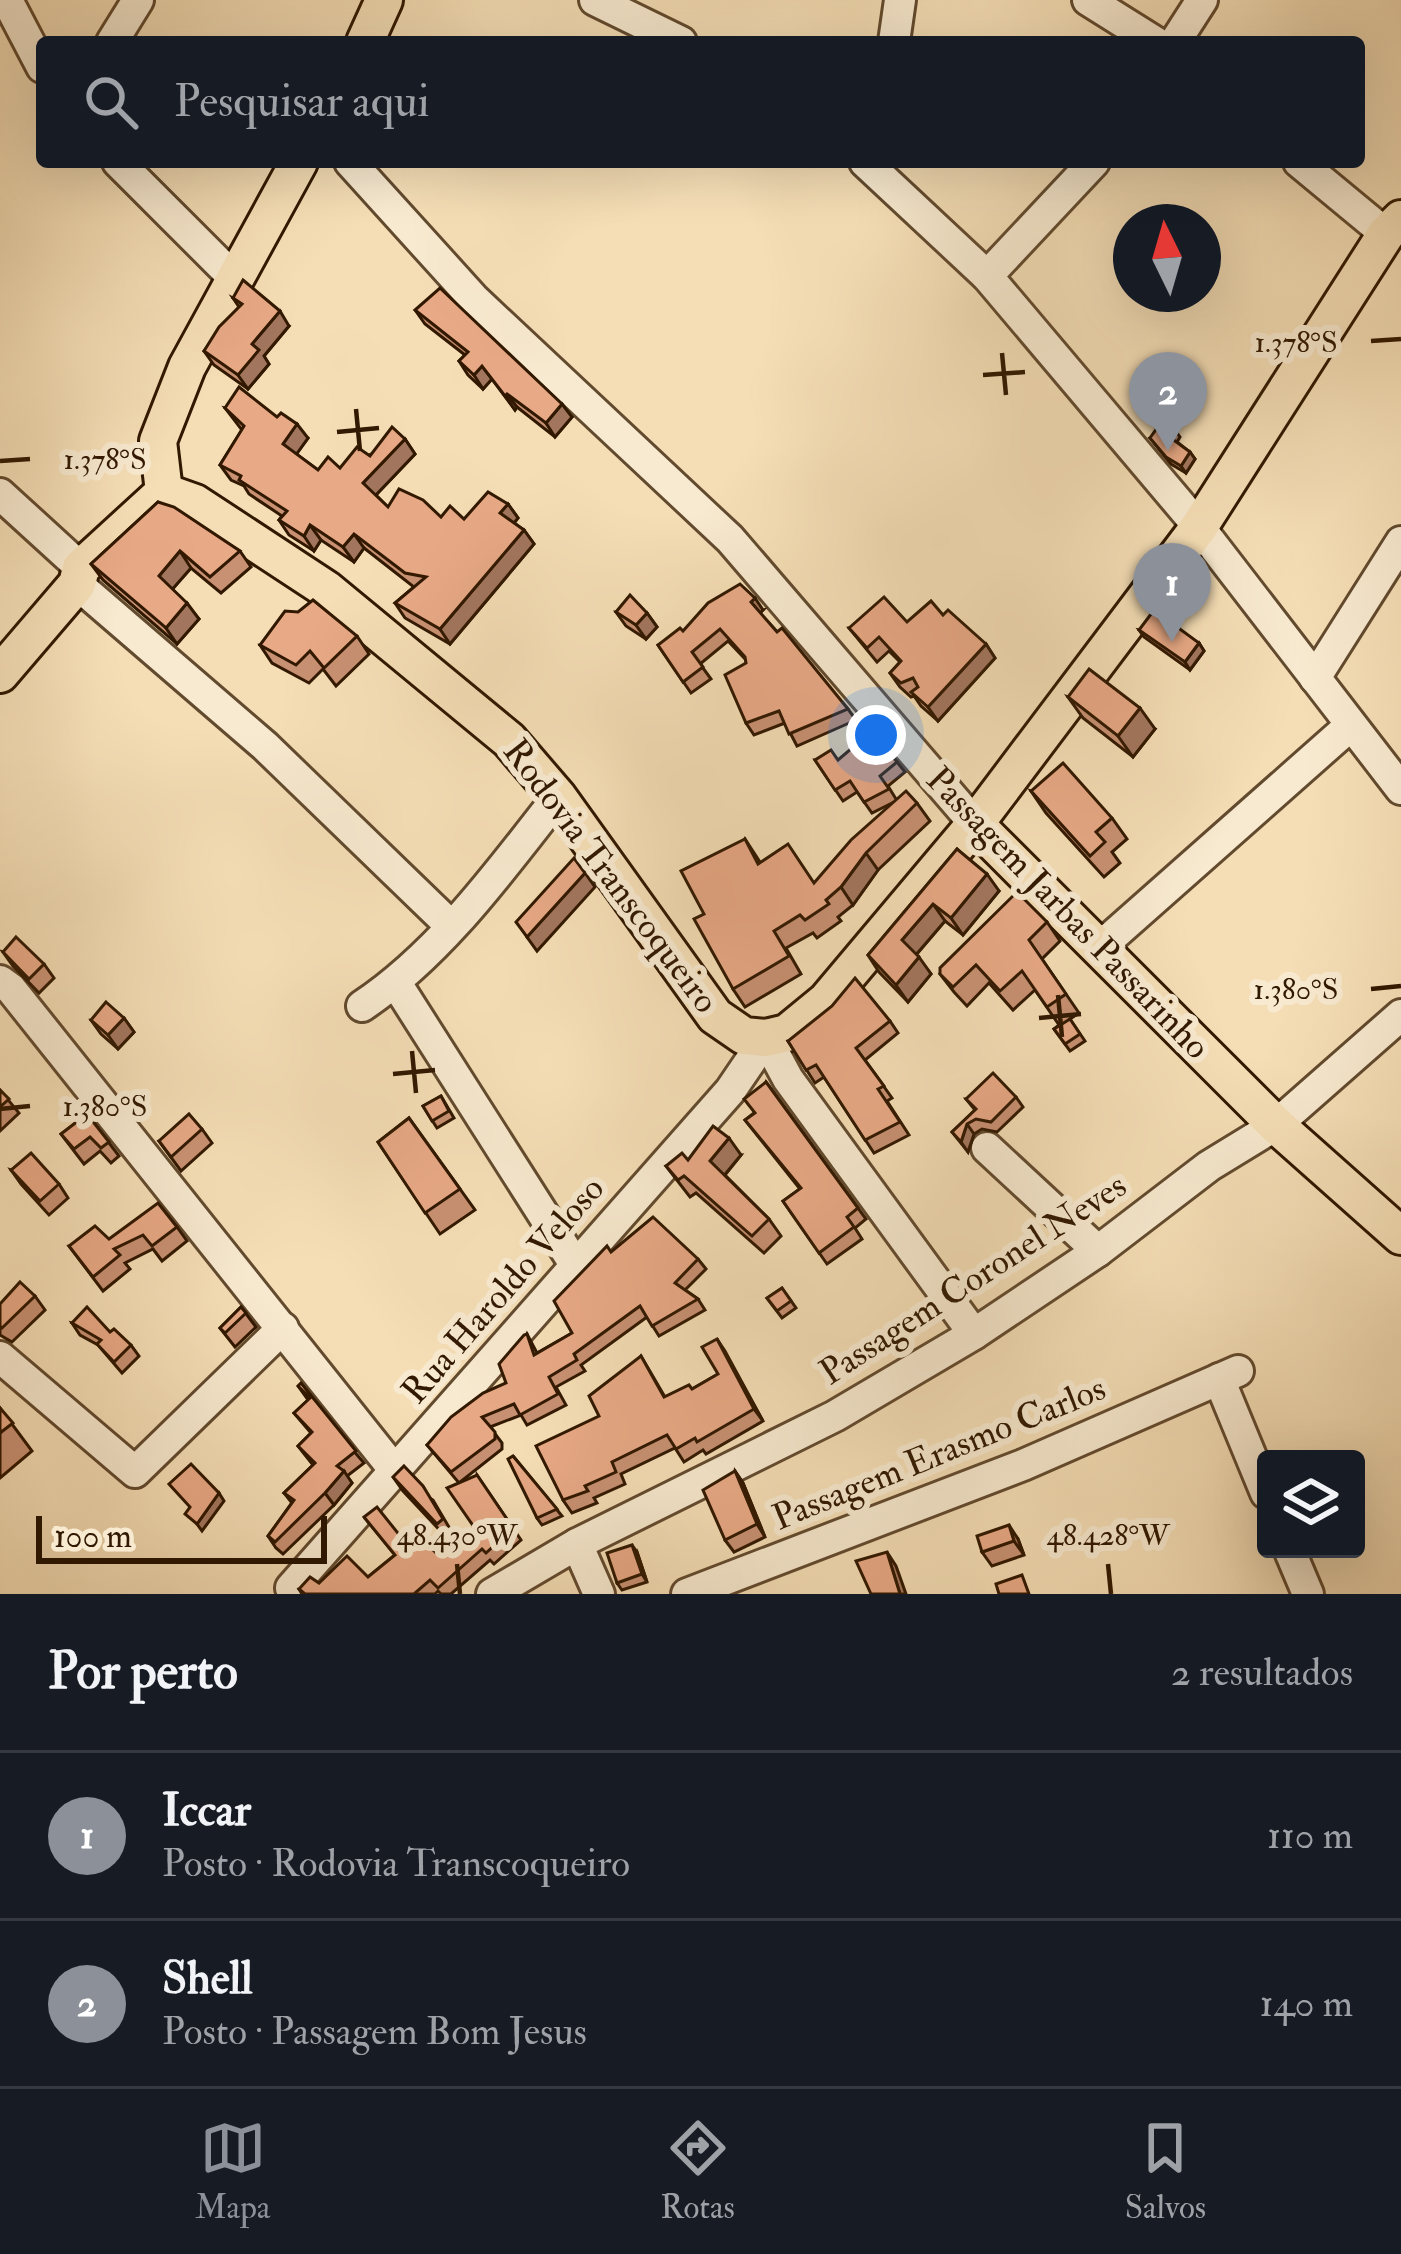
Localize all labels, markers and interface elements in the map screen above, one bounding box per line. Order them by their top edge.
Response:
search box [36,36,1365,168]
icon: search [78,69,144,135]
text: Pesquisar aqui [174,74,430,130]
north arrow [1113,204,1221,312]
text: 1.378°S [1254,324,1338,361]
pin: 2 [1129,352,1207,451]
text: 1.378°S [63,441,147,478]
pin: 1 [1133,543,1211,642]
your location [846,705,906,765]
street label: Rodovia Transcoqueiro [493,730,729,1022]
street label: Passagem Jarbas Passarinho [917,757,1219,1069]
text: 1.380°S [1254,971,1338,1008]
text: 1.380°S [63,1088,147,1125]
street label: Passagem Coronel Neves [811,1163,1135,1395]
street label: Rua Haroldo Veloso [392,1167,614,1413]
street label: Passagem Erasmo Carlos [766,1366,1112,1540]
map controls [1257,1450,1365,1558]
button: layers [1257,1450,1365,1558]
scale bar [36,1510,327,1563]
text: 100 m [54,1516,132,1557]
text: 48.430°W [397,1517,519,1554]
text: 48.428°W [1046,1517,1171,1554]
text: Por perto [48,1640,238,1704]
text: 2 resultados [1171,1648,1353,1697]
text: Iccar [162,1783,251,1839]
text: 1 [80,1811,94,1860]
text: 110 m [1267,1811,1353,1860]
text: Posto · Rodovia Transcoqueiro [162,1839,630,1888]
text: Shell [162,1951,253,2007]
text: 2 [77,1979,97,2028]
text: 140 m [1260,1979,1353,2028]
text: Posto · Passagem Bom Jesus [162,2007,587,2056]
tab: Mapa [195,2115,270,2228]
tab: Rotas [660,2115,735,2228]
tab: Salvos [1125,2115,1206,2228]

